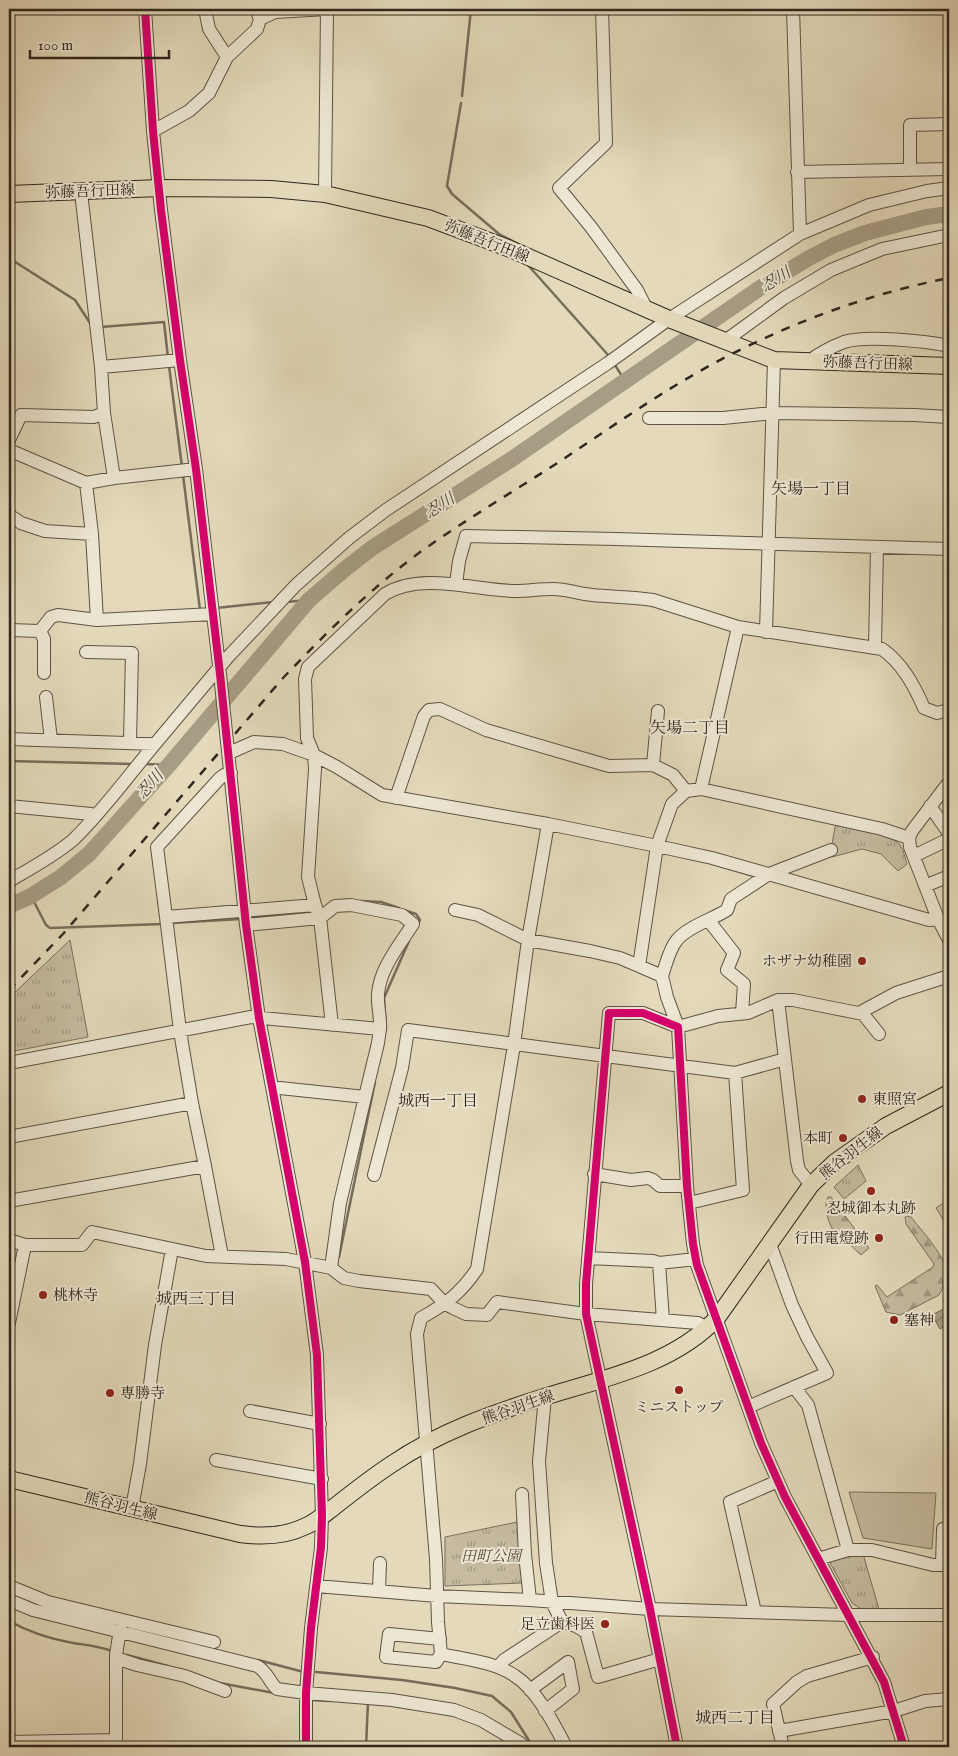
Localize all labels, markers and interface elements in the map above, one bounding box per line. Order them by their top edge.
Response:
scale bar [30,28,169,60]
text: 100 m [38,36,74,55]
street label: 弥藤吾行田線 [45,180,135,203]
street label: 弥藤吾行田線 [442,216,532,267]
water label: 忍川 [757,263,797,298]
street label: 弥藤吾行田線 [823,352,913,375]
district label: 矢場一丁目 [771,480,851,500]
water label: 忍川 [421,488,461,524]
district label: 矢場二丁目 [650,719,730,739]
water label: 忍川 [132,765,170,804]
place label: ホザナ幼稚園 [762,952,852,971]
marker: ホザナ幼稚園 [856,955,868,967]
place label: 東照宮 [872,1090,917,1109]
district label: 城西一丁目 [398,1092,478,1112]
marker: 東照宮 [856,1093,868,1105]
street label: 熊谷羽生線 [816,1123,887,1184]
place label: 本町 [803,1129,833,1148]
marker: 本町 [837,1132,849,1144]
marker: 忍城御本丸跡 [865,1185,877,1197]
place label: 忍城御本丸跡 [826,1199,916,1218]
place label: 行田電燈跡 [794,1229,869,1248]
marker: 行田電燈跡 [873,1232,885,1244]
place label: 桃林寺 [53,1286,98,1305]
marker: 桃林寺 [37,1289,49,1301]
district label: 城西三丁目 [156,1290,236,1310]
place label: 塞神 [904,1311,934,1330]
marker: 塞神 [888,1314,900,1326]
place label: 専勝寺 [120,1384,165,1403]
marker: ミニストップ [673,1384,685,1396]
street label: 熊谷羽生線 [480,1386,557,1429]
marker: 専勝寺 [104,1387,116,1399]
place label: ミニストップ [634,1398,724,1417]
street label: 熊谷羽生線 [82,1488,160,1525]
park label: 田町公園 [461,1547,524,1566]
place label: 足立歯科医 [520,1615,595,1634]
marker: 足立歯科医 [599,1618,611,1630]
district label: 城西二丁目 [695,1709,775,1729]

